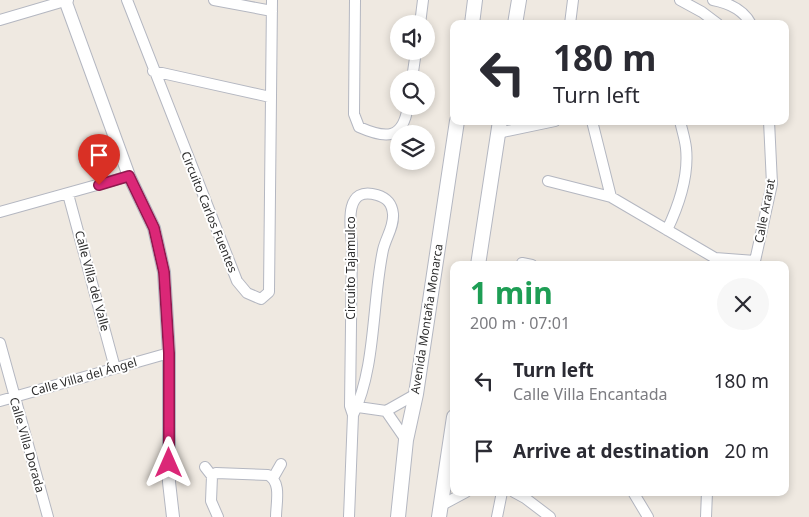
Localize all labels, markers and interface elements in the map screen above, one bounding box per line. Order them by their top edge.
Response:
map controls [390,15,435,170]
button: sound [390,15,435,60]
text: 180 m [553,34,656,81]
icon: left [470,40,535,105]
button: search [390,70,435,115]
text: Turn left [553,79,640,109]
button: layers [390,125,435,170]
pin [78,134,120,185]
icon: arrive [85,141,113,169]
street label: Circuito Carlos Fuentes [177,149,242,275]
street label: Calle Ararat [750,177,779,245]
street label: Circuito Tajamulco [342,216,359,320]
street label: Calle Villa del Valle [71,229,114,333]
street label: Avenida Montaña Monarca [406,243,447,395]
text: 1 min [470,272,553,313]
button: close [717,278,769,330]
text: 200 m · 07:01 [470,312,570,334]
street label: Calle Villa del Ángel [29,353,139,400]
text: Turn left [513,357,594,383]
icon: left [470,367,498,395]
text: 180 m [714,368,769,394]
text: Calle Villa Encantada [513,383,668,405]
street label: Calle Villa Dorada [6,395,49,494]
position arrow [142,436,194,488]
icon: arrive [470,437,498,465]
text: Arrive at destination [513,438,709,464]
text: 20 m [725,438,769,464]

